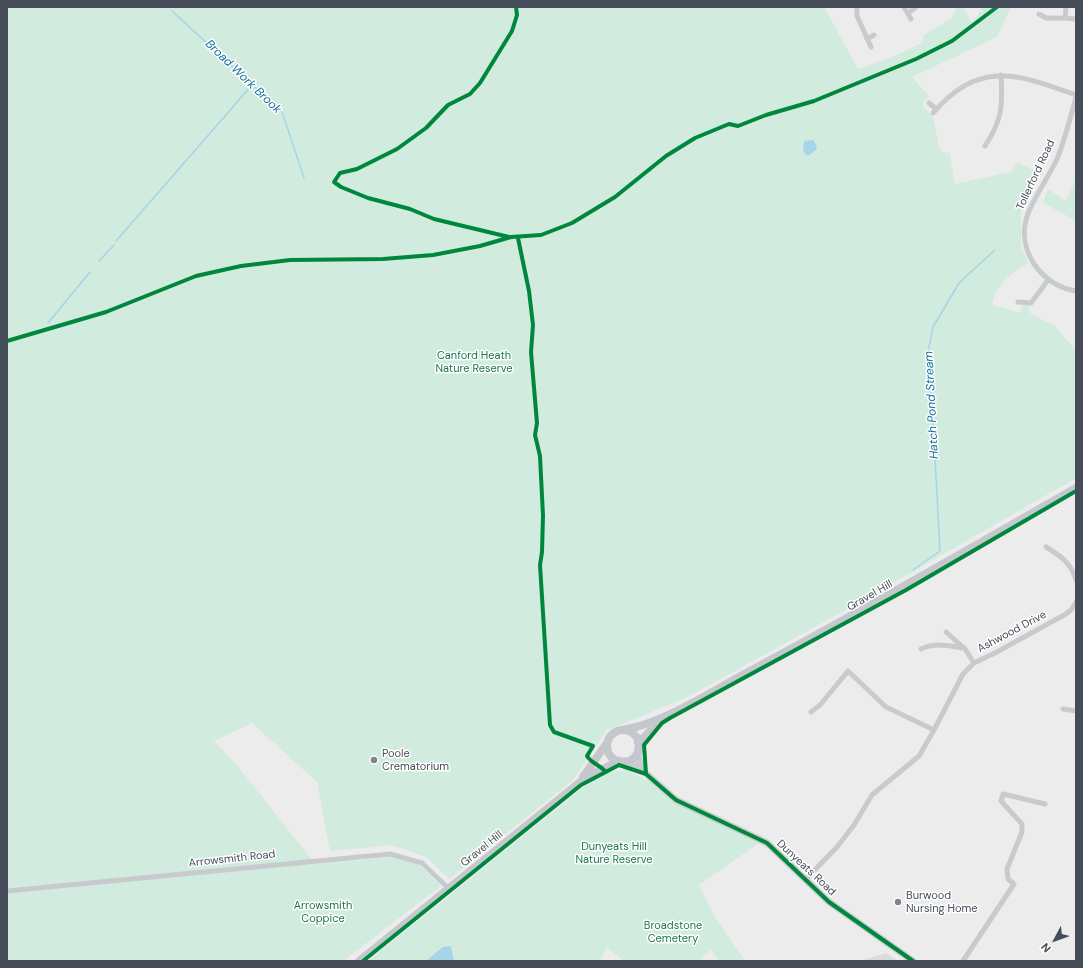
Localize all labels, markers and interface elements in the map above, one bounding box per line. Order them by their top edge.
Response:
water label: Broad Work Brook [202,37,284,117]
street label: Tollerford Road [1014,138,1058,212]
park label: Canford Heath Nature Reserve [435,349,513,375]
water label: Hatch Pond Stream [922,351,942,459]
street label: Gravel Hill [845,578,895,614]
street label: Ashwood Drive [975,608,1049,656]
place label: Poole Crematorium [382,747,449,773]
marker: Poole Crematorium [369,755,379,765]
street label: Gravel Hill [458,828,506,870]
street label: Dunyeats Road [774,837,838,899]
park label: Dunyeats Hill Nature Reserve [575,840,653,866]
street label: Arrowsmith Road [188,848,276,870]
place label: Burwood Nursing Home [906,889,978,915]
marker: Burwood Nursing Home [893,897,903,907]
park label: Arrowsmith Coppice [294,899,352,925]
park label: Broadstone Cemetery [644,919,702,945]
north arrow [1035,920,1075,960]
text: N [1038,940,1054,955]

